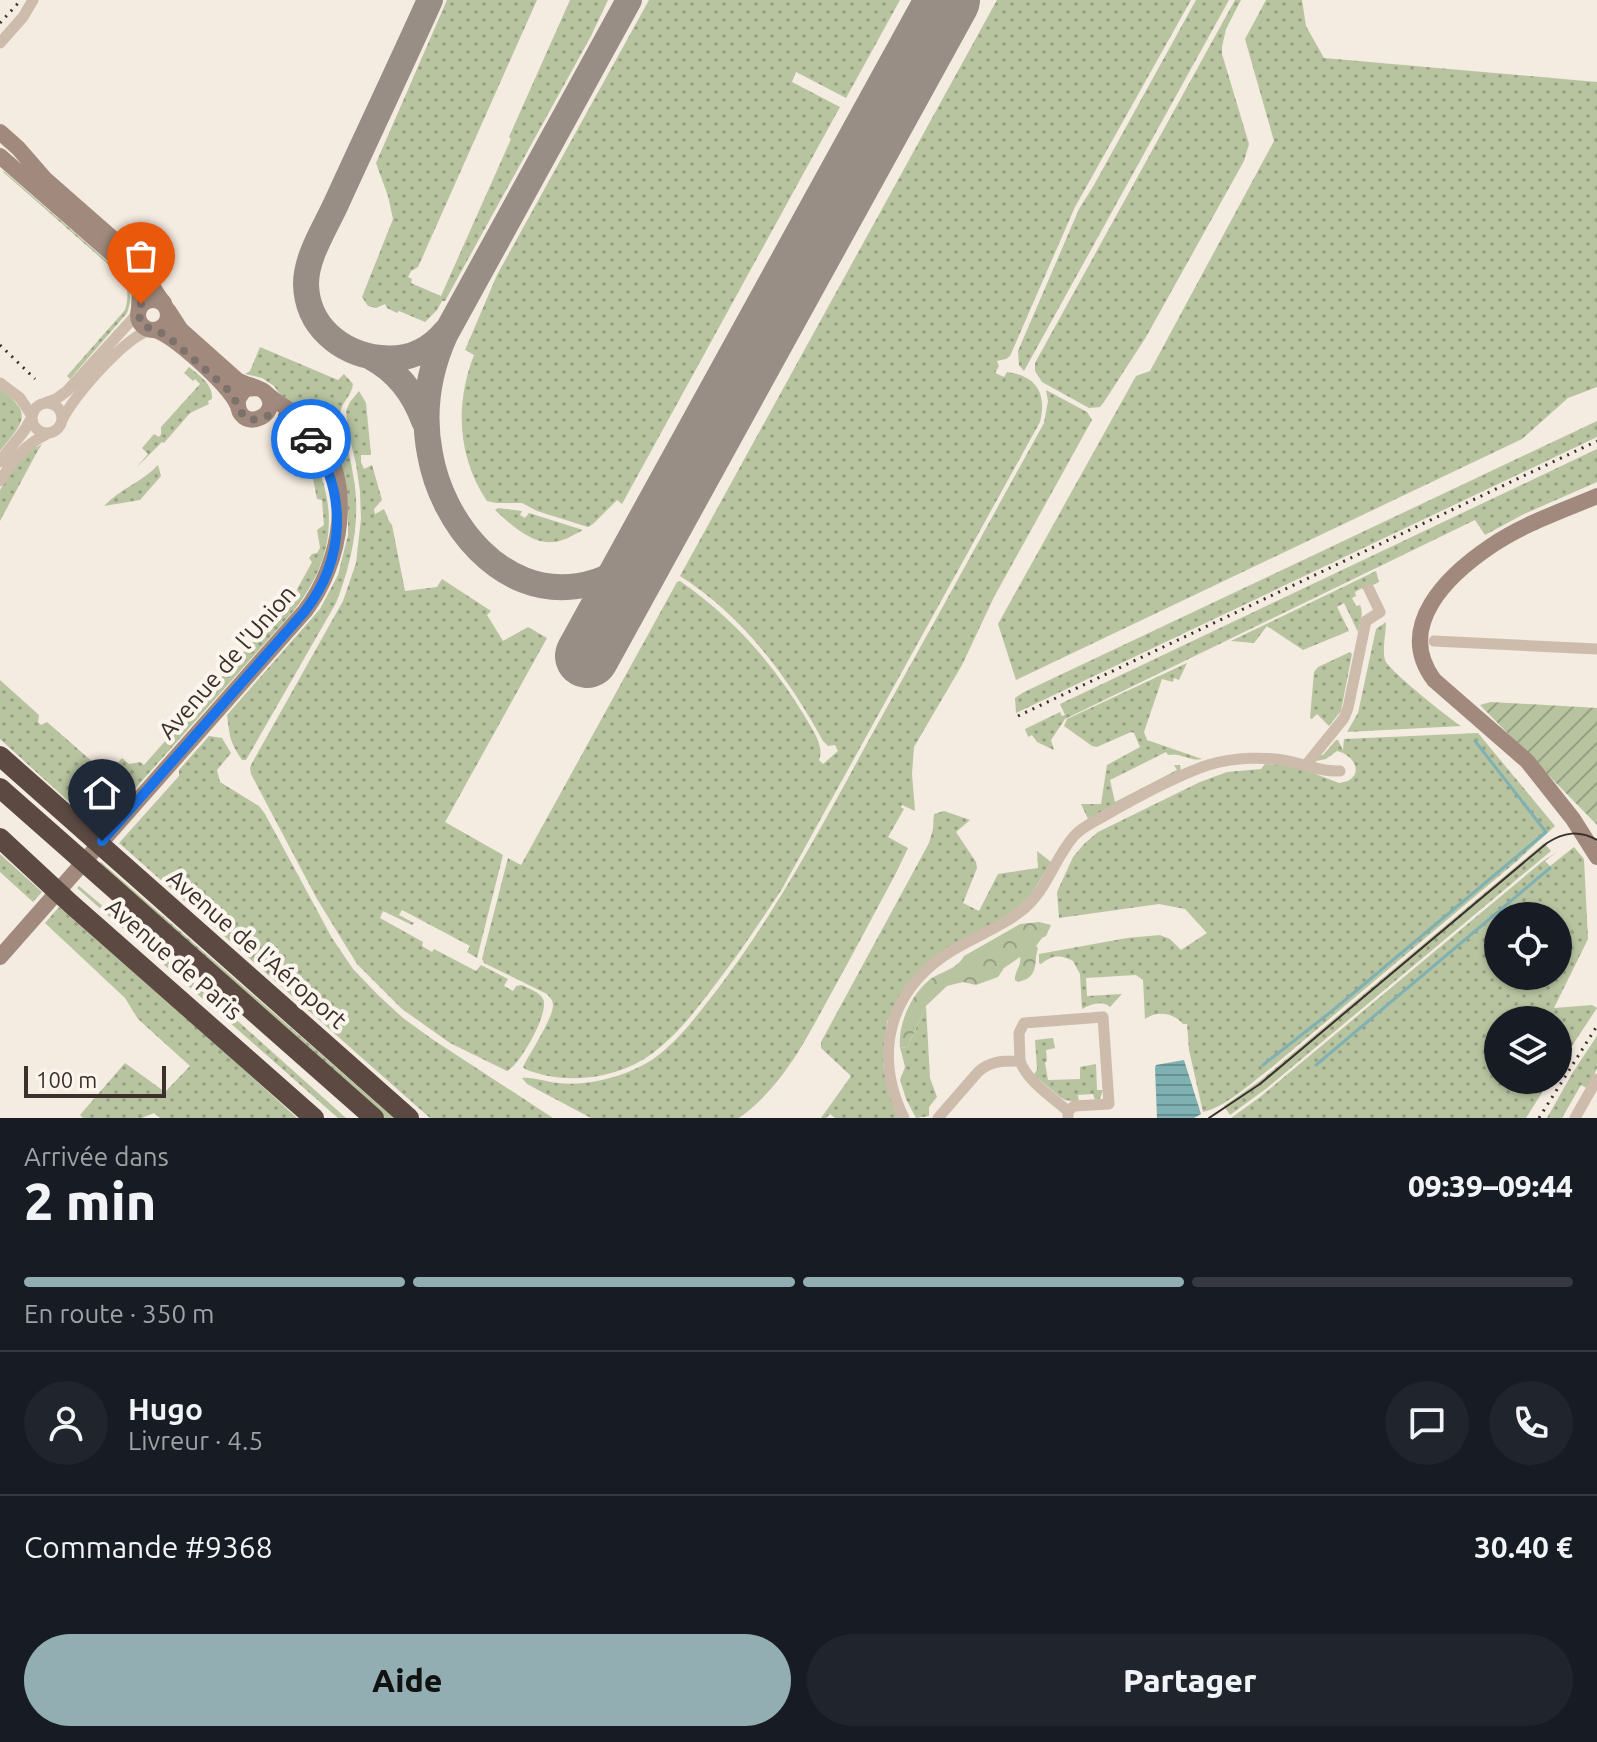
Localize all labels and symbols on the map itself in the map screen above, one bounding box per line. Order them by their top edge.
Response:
pin [107,222,175,304]
courier [271,399,351,479]
street label: Avenue de l'Union [153,580,301,744]
pin [68,759,136,841]
street label: Avenue de l'Aéroport [162,864,352,1034]
street label: Avenue de Paris [101,893,247,1025]
scale bar [24,1062,166,1098]

